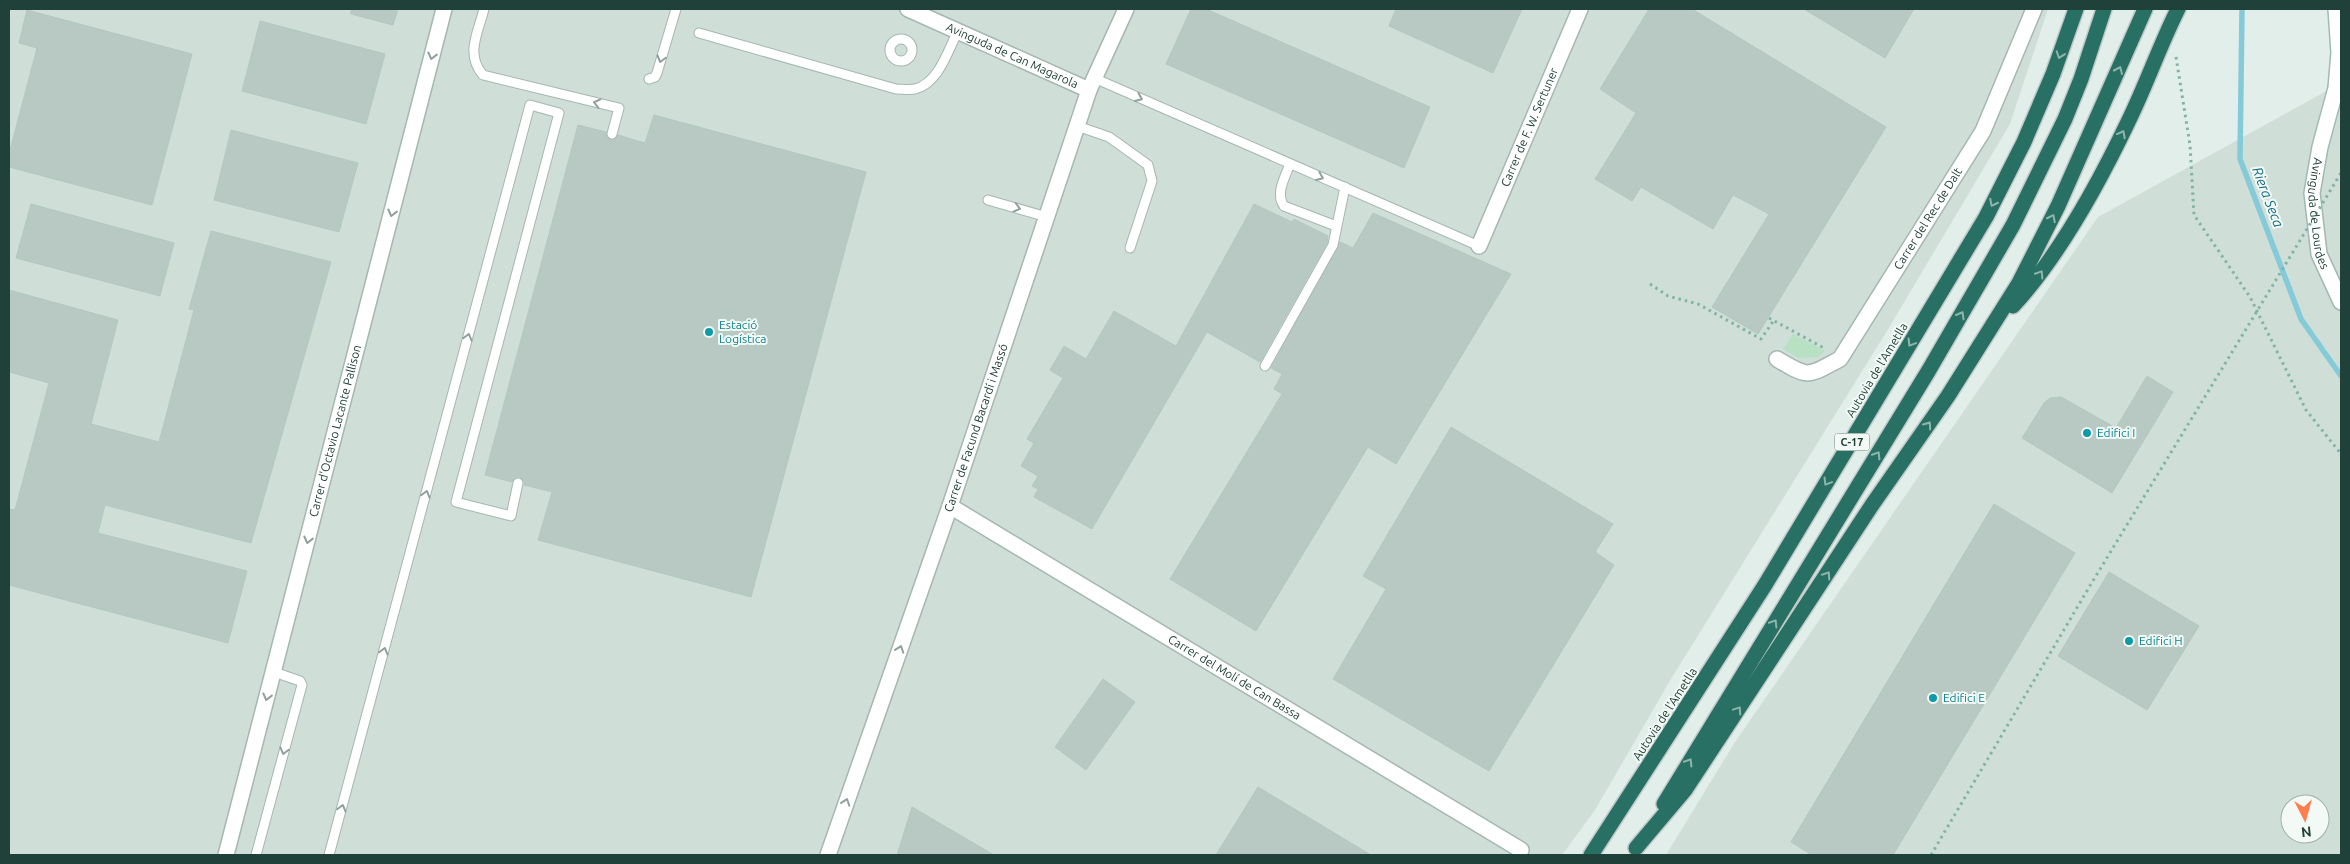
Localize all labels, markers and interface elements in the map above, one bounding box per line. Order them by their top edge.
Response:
street label: Avinguda de Can Magarola [944,20,1080,90]
one-way arrow [2056,50,2066,59]
one-way arrow [428,51,438,59]
one-way arrow [657,55,667,63]
street label: Carrer de F. W. Sertuner [1498,65,1560,189]
one-way arrow [2112,66,2123,75]
one-way arrow [1134,91,1143,102]
one-way arrow [593,98,602,109]
one-way arrow [2116,130,2126,139]
street label: Avinguda de Lourdes [2306,157,2332,271]
street label: Carrer del Rec de Dalt [1891,165,1964,272]
water label: Riera Seca [2249,165,2287,230]
one-way arrow [1315,170,1324,181]
one-way arrow [1989,198,1999,207]
one-way arrow [1013,203,1021,213]
one-way arrow [387,209,398,218]
one-way arrow [2046,215,2056,224]
one-way arrow [2034,270,2044,279]
one-way arrow [1955,312,1965,321]
place label: Estació Logística [719,318,767,345]
street label: Autovia de l'Ametlla [1843,320,1910,419]
marker: Estació Logística [703,326,715,338]
one-way arrow [462,334,472,342]
one-way arrow [1908,338,1918,347]
street label: Carrer de Facund Bacardí i Massó [941,342,1010,514]
street label: Carrer d'Octavio Lacante Pallison [306,343,363,518]
one-way arrow [1922,421,1931,431]
place label: Edifici I [2097,426,2135,439]
marker: Edifici I [2081,427,2093,439]
road number: C-17 [1834,434,1870,451]
one-way arrow [1871,451,1881,460]
one-way arrow [1824,477,1834,486]
one-way arrow [420,491,430,499]
one-way arrow [303,536,313,544]
one-way arrow [1821,571,1830,580]
one-way arrow [1768,620,1778,629]
street label: Carrer del Molí de Can Bassa [1166,632,1303,722]
place label: Edifici H [2139,634,2183,647]
marker: Edifici H [2123,635,2135,647]
one-way arrow [894,645,904,654]
one-way arrow [378,647,389,656]
street label: Autovia de l'Ametlla [1630,665,1699,762]
place label: Edifici E [1943,691,1985,704]
marker: Edifici E [1927,692,1939,704]
one-way arrow [262,693,273,702]
one-way arrow [1732,707,1741,716]
one-way arrow [279,747,290,756]
one-way arrow [1683,758,1693,767]
north arrow [2280,794,2330,844]
one-way arrow [840,798,850,807]
one-way arrow [336,804,347,813]
text: N [2300,823,2312,840]

